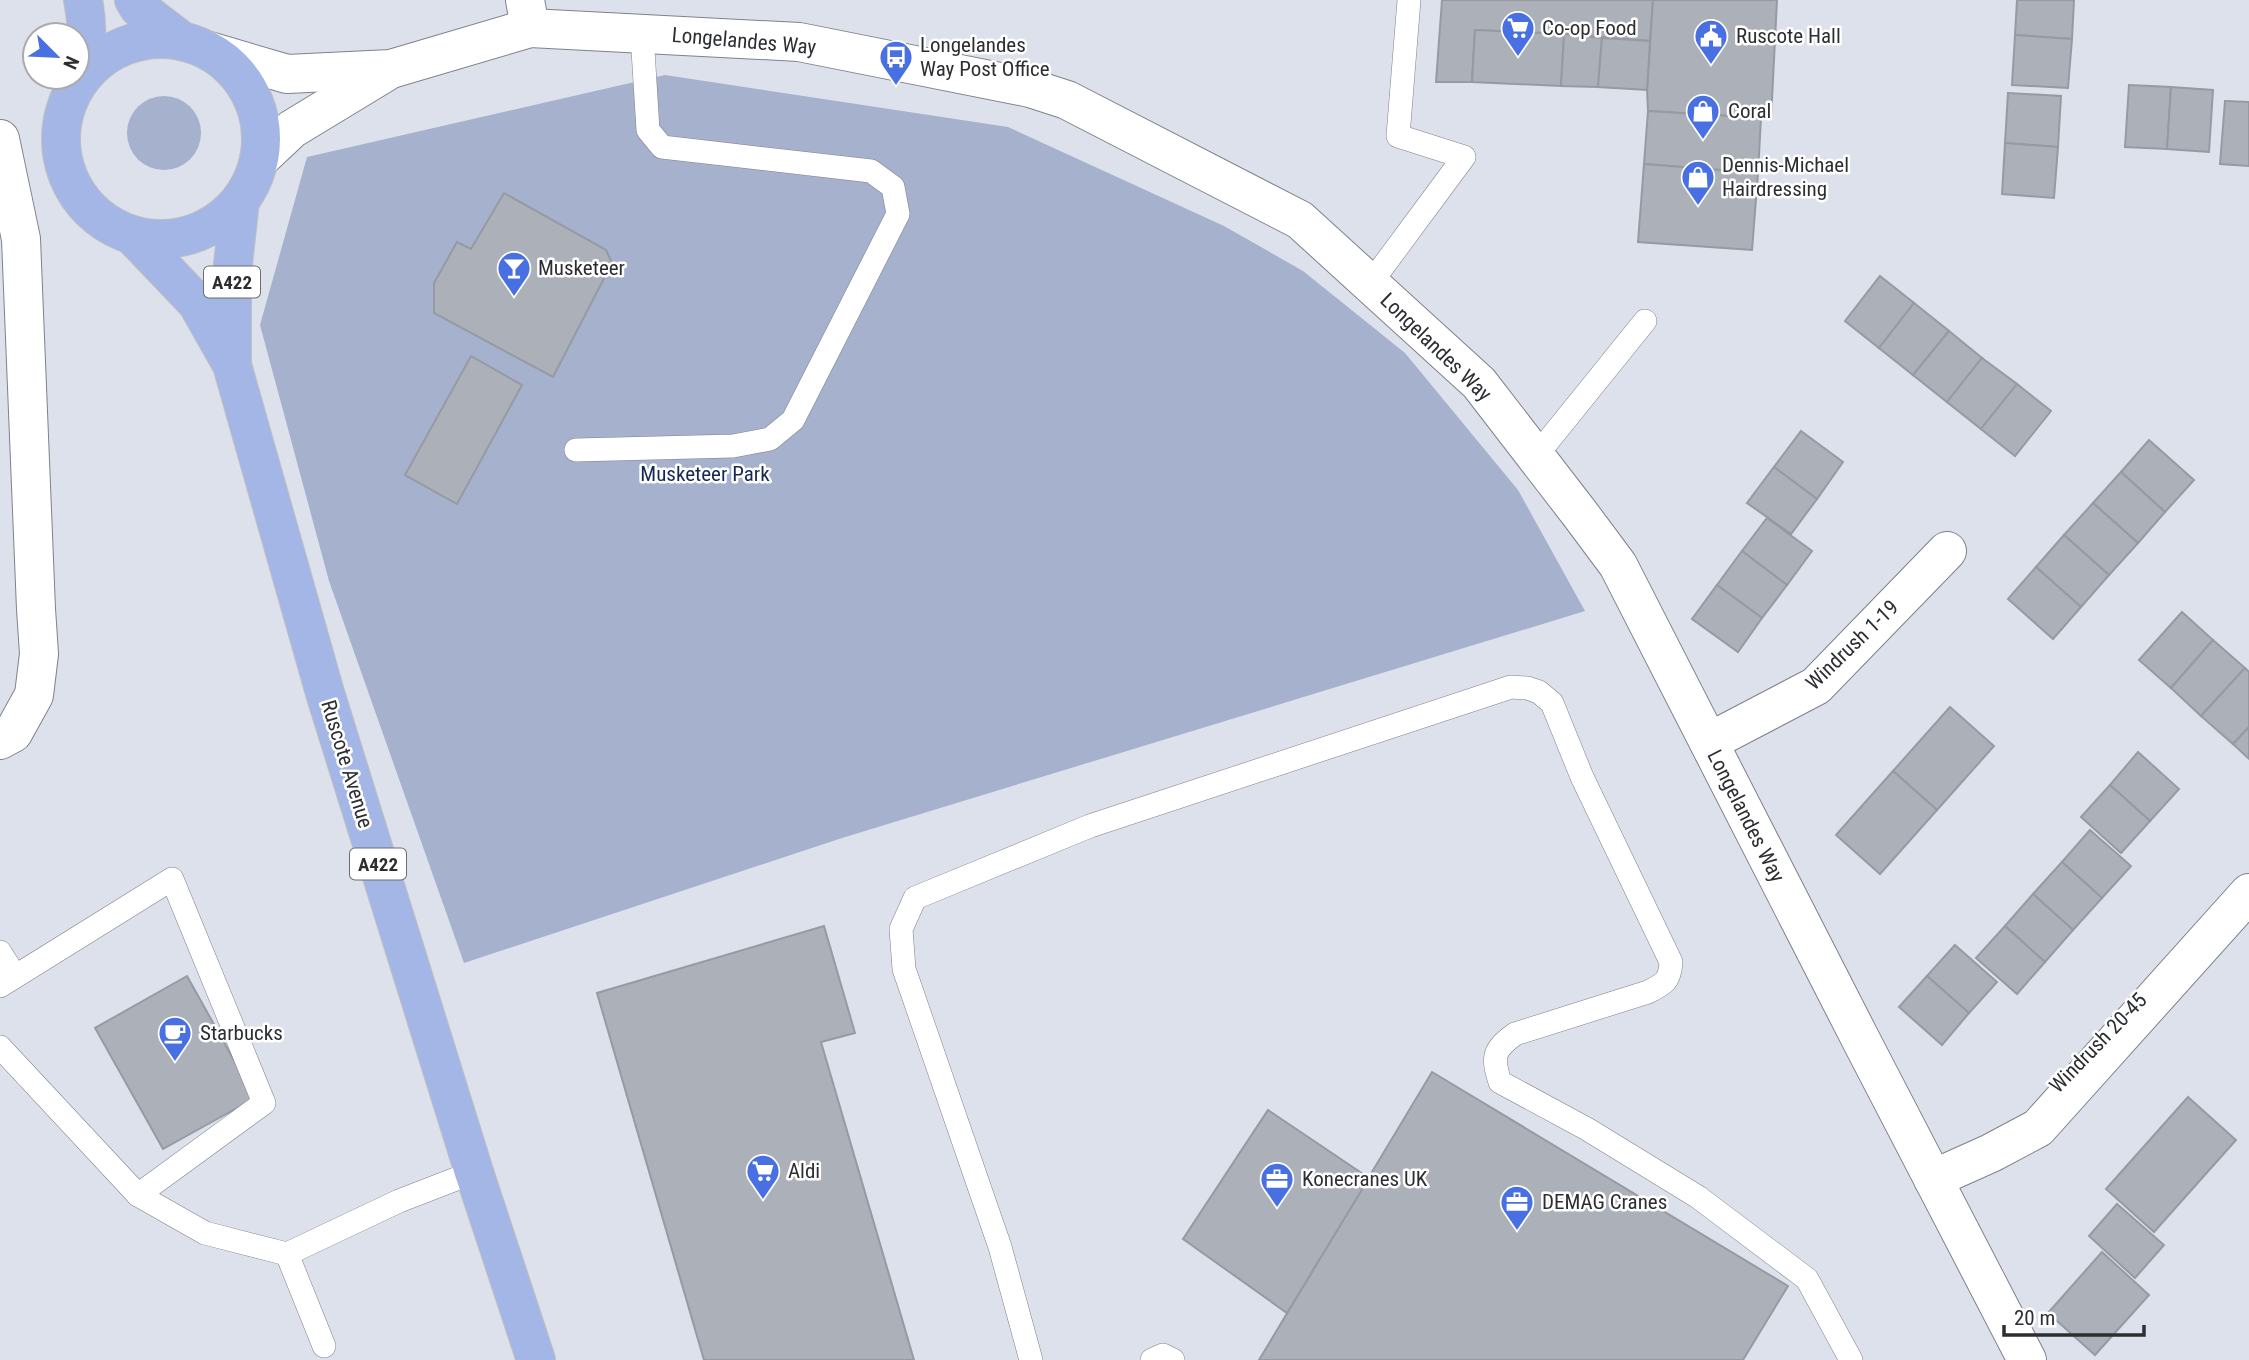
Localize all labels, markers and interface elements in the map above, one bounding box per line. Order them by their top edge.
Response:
supermarket icon: Co-op Food [1499,9,1537,58]
place label: Co-op Food [1542,16,1637,40]
public building icon: Ruscote Hall [1692,17,1730,66]
north arrow [21,21,91,91]
street label: Longelandes Way [671,23,817,59]
place label: Ruscote Hall [1736,24,1841,48]
place label: Longelandes Way Post Office [920,33,1050,81]
bus stop icon: Longelandes Way Post Office [877,38,915,87]
text: N [58,53,84,73]
shop icon: Coral [1684,92,1722,141]
place label: Coral [1728,99,1771,123]
place label: Dennis-Michael Hairdressing [1722,153,1849,201]
shop icon: Dennis-Michael Hairdressing [1679,158,1717,207]
bar icon: Musketeer [495,249,533,298]
place label: Musketeer [538,256,625,280]
road number: A422 [204,266,260,298]
street label: Longelandes Way [1376,288,1497,406]
park label: Musketeer Park [640,462,770,486]
street label: Windrush 1-19 [1801,595,1903,695]
street label: Ruscote Avenue [316,697,378,831]
street label: Longelandes Way [1702,746,1790,886]
road number: A422 [350,848,406,880]
street label: Windrush 20-45 [2045,988,2151,1098]
cafe icon: Starbucks [156,1014,194,1063]
place label: Starbucks [200,1021,283,1045]
supermarket icon: Aldi [744,1152,782,1201]
place label: Aldi [788,1159,820,1183]
office icon: Konecranes UK [1258,1160,1296,1209]
place label: Konecranes UK [1302,1167,1428,1191]
office icon: DEMAG Cranes [1498,1183,1536,1232]
place label: DEMAG Cranes [1542,1190,1667,1214]
scale bar [2004,1294,2144,1338]
text: 20 m [2014,1306,2055,1330]

